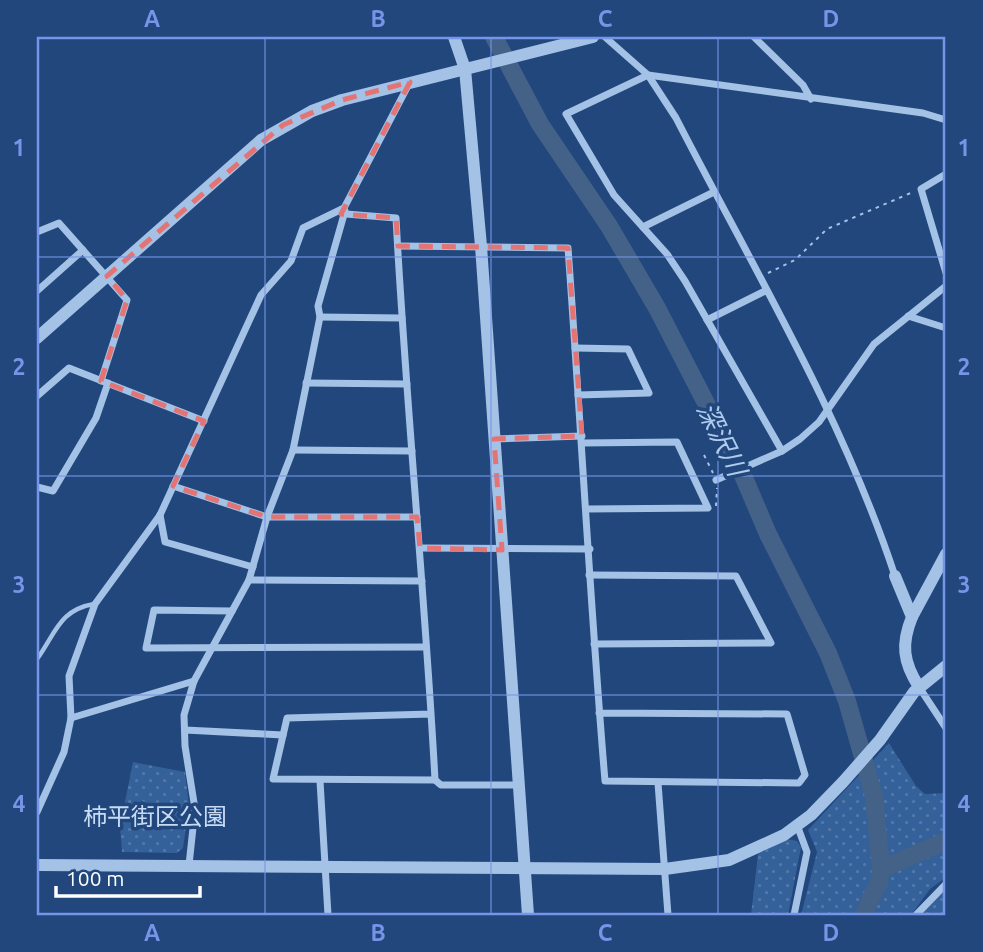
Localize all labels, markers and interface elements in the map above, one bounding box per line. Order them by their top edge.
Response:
text: A [144,6,160,31]
text: B [370,6,386,31]
text: C [598,6,613,31]
text: D [823,6,839,31]
text: 1 [13,135,25,160]
text: 1 [958,135,970,160]
text: 2 [13,354,25,379]
text: 2 [958,354,970,379]
water label: 深沢川 [692,398,753,483]
text: 3 [13,572,25,597]
text: 3 [958,572,970,597]
text: 4 [13,791,26,816]
text: 4 [958,791,971,816]
park label: 柿平街区公園 [83,803,227,830]
scale bar [56,854,200,898]
text: 100 m [66,866,124,890]
text: A [144,920,160,945]
text: B [370,920,386,945]
text: C [598,920,613,945]
text: D [823,920,839,945]

